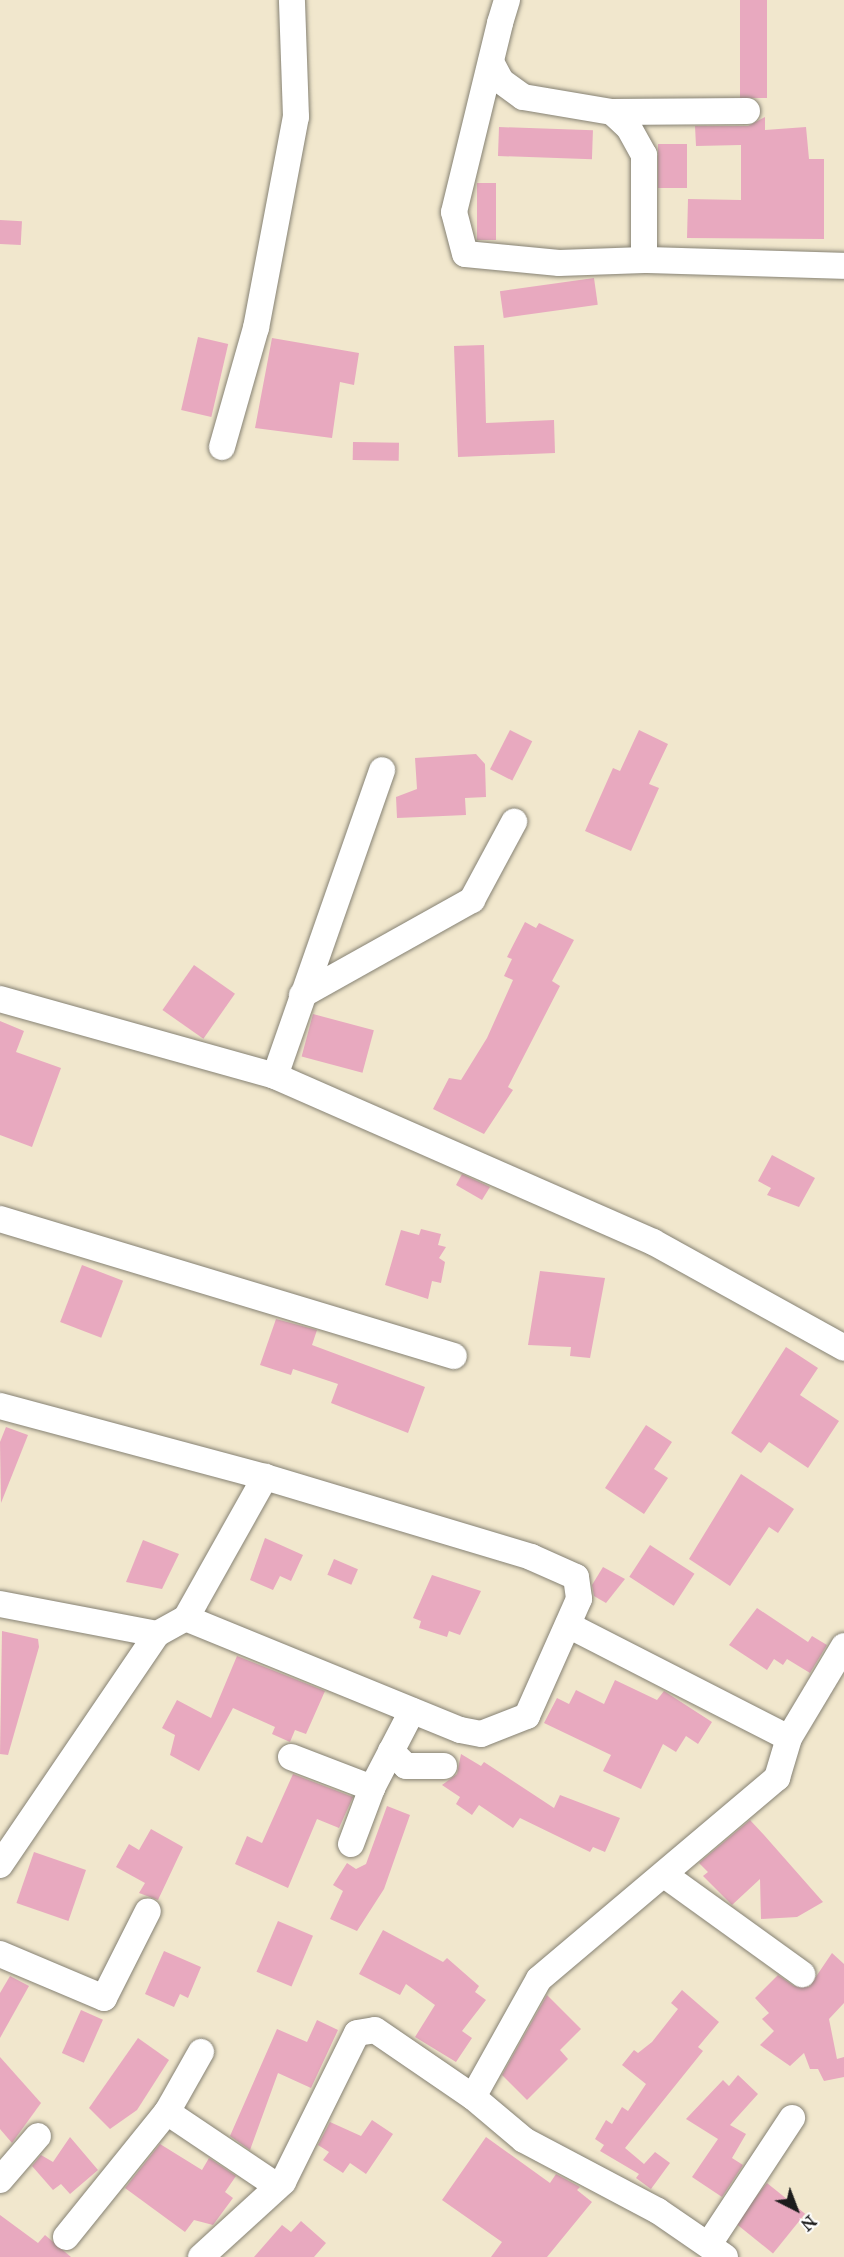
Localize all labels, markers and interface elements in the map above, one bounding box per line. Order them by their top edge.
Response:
north arrow [766,2179,826,2239]
text: N [797,2211,820,2234]

